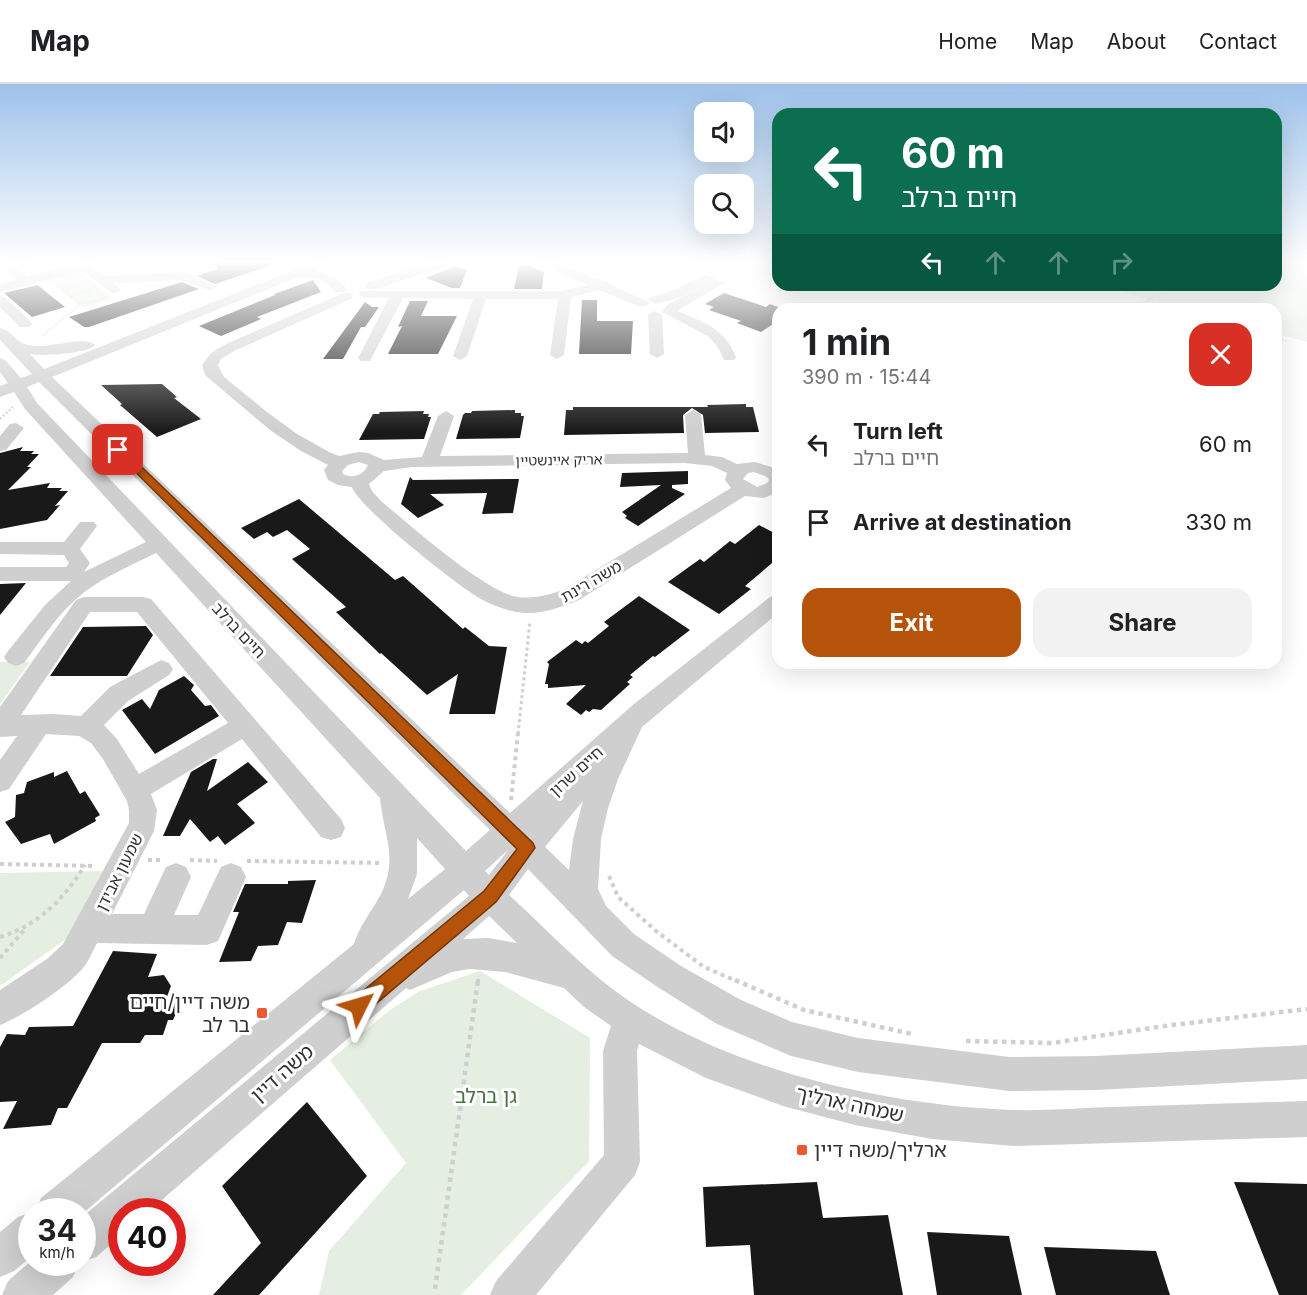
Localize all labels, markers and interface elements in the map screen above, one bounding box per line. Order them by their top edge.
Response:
text: Map [30,24,90,58]
text: Home [938,29,997,54]
text: Map [1030,29,1074,54]
text: About [1107,29,1166,54]
text: Contact [1199,29,1277,54]
map controls [694,102,754,234]
button: sound [694,102,754,162]
text: 60 m [901,127,1005,178]
icon: left [802,132,880,210]
button: search [694,174,754,234]
text: חיים ברלב [901,181,1017,214]
icon: left [916,246,949,279]
icon: ahead [979,246,1012,279]
icon: ahead [1042,246,1075,279]
icon: right [1105,246,1138,279]
text: 1 min [802,320,891,364]
button: close [1189,323,1252,386]
text: 390 m · 15:44 [802,365,931,389]
text: Turn left [853,418,943,444]
pin [92,424,143,475]
icon: left [802,428,835,461]
text: 60 m [1199,431,1252,457]
icon: arrive [101,433,134,466]
text: חיים ברלב [853,446,939,470]
street label: אריק איינשטיין [515,450,603,469]
icon: arrive [802,506,835,539]
text: Arrive at destination [853,509,1072,535]
text: 330 m [1185,509,1252,535]
street label: משה רינת [557,556,625,606]
button: Exit [802,588,1021,657]
button: Share [1033,588,1252,657]
street label: חיים ברלב [208,598,270,662]
street label: חיים שרון [545,742,607,800]
street label: שמעון אבידן [91,830,147,914]
position arrow [327,974,391,1038]
place label: משה דיין/חיים בר לב [129,990,250,1037]
marker: משה דיין/חיים בר לב [255,1006,269,1020]
street label: משה דיין [246,1039,318,1107]
street label: שמחה ארליך [794,1081,906,1127]
park label: גן ברלב [455,1084,518,1108]
place label: ארליך/משה דיין [814,1138,947,1162]
marker: ארליך/משה דיין [795,1143,809,1157]
speed limit sign: 40 [108,1198,186,1276]
text: 34 [37,1212,77,1248]
text: km/h [39,1243,75,1262]

